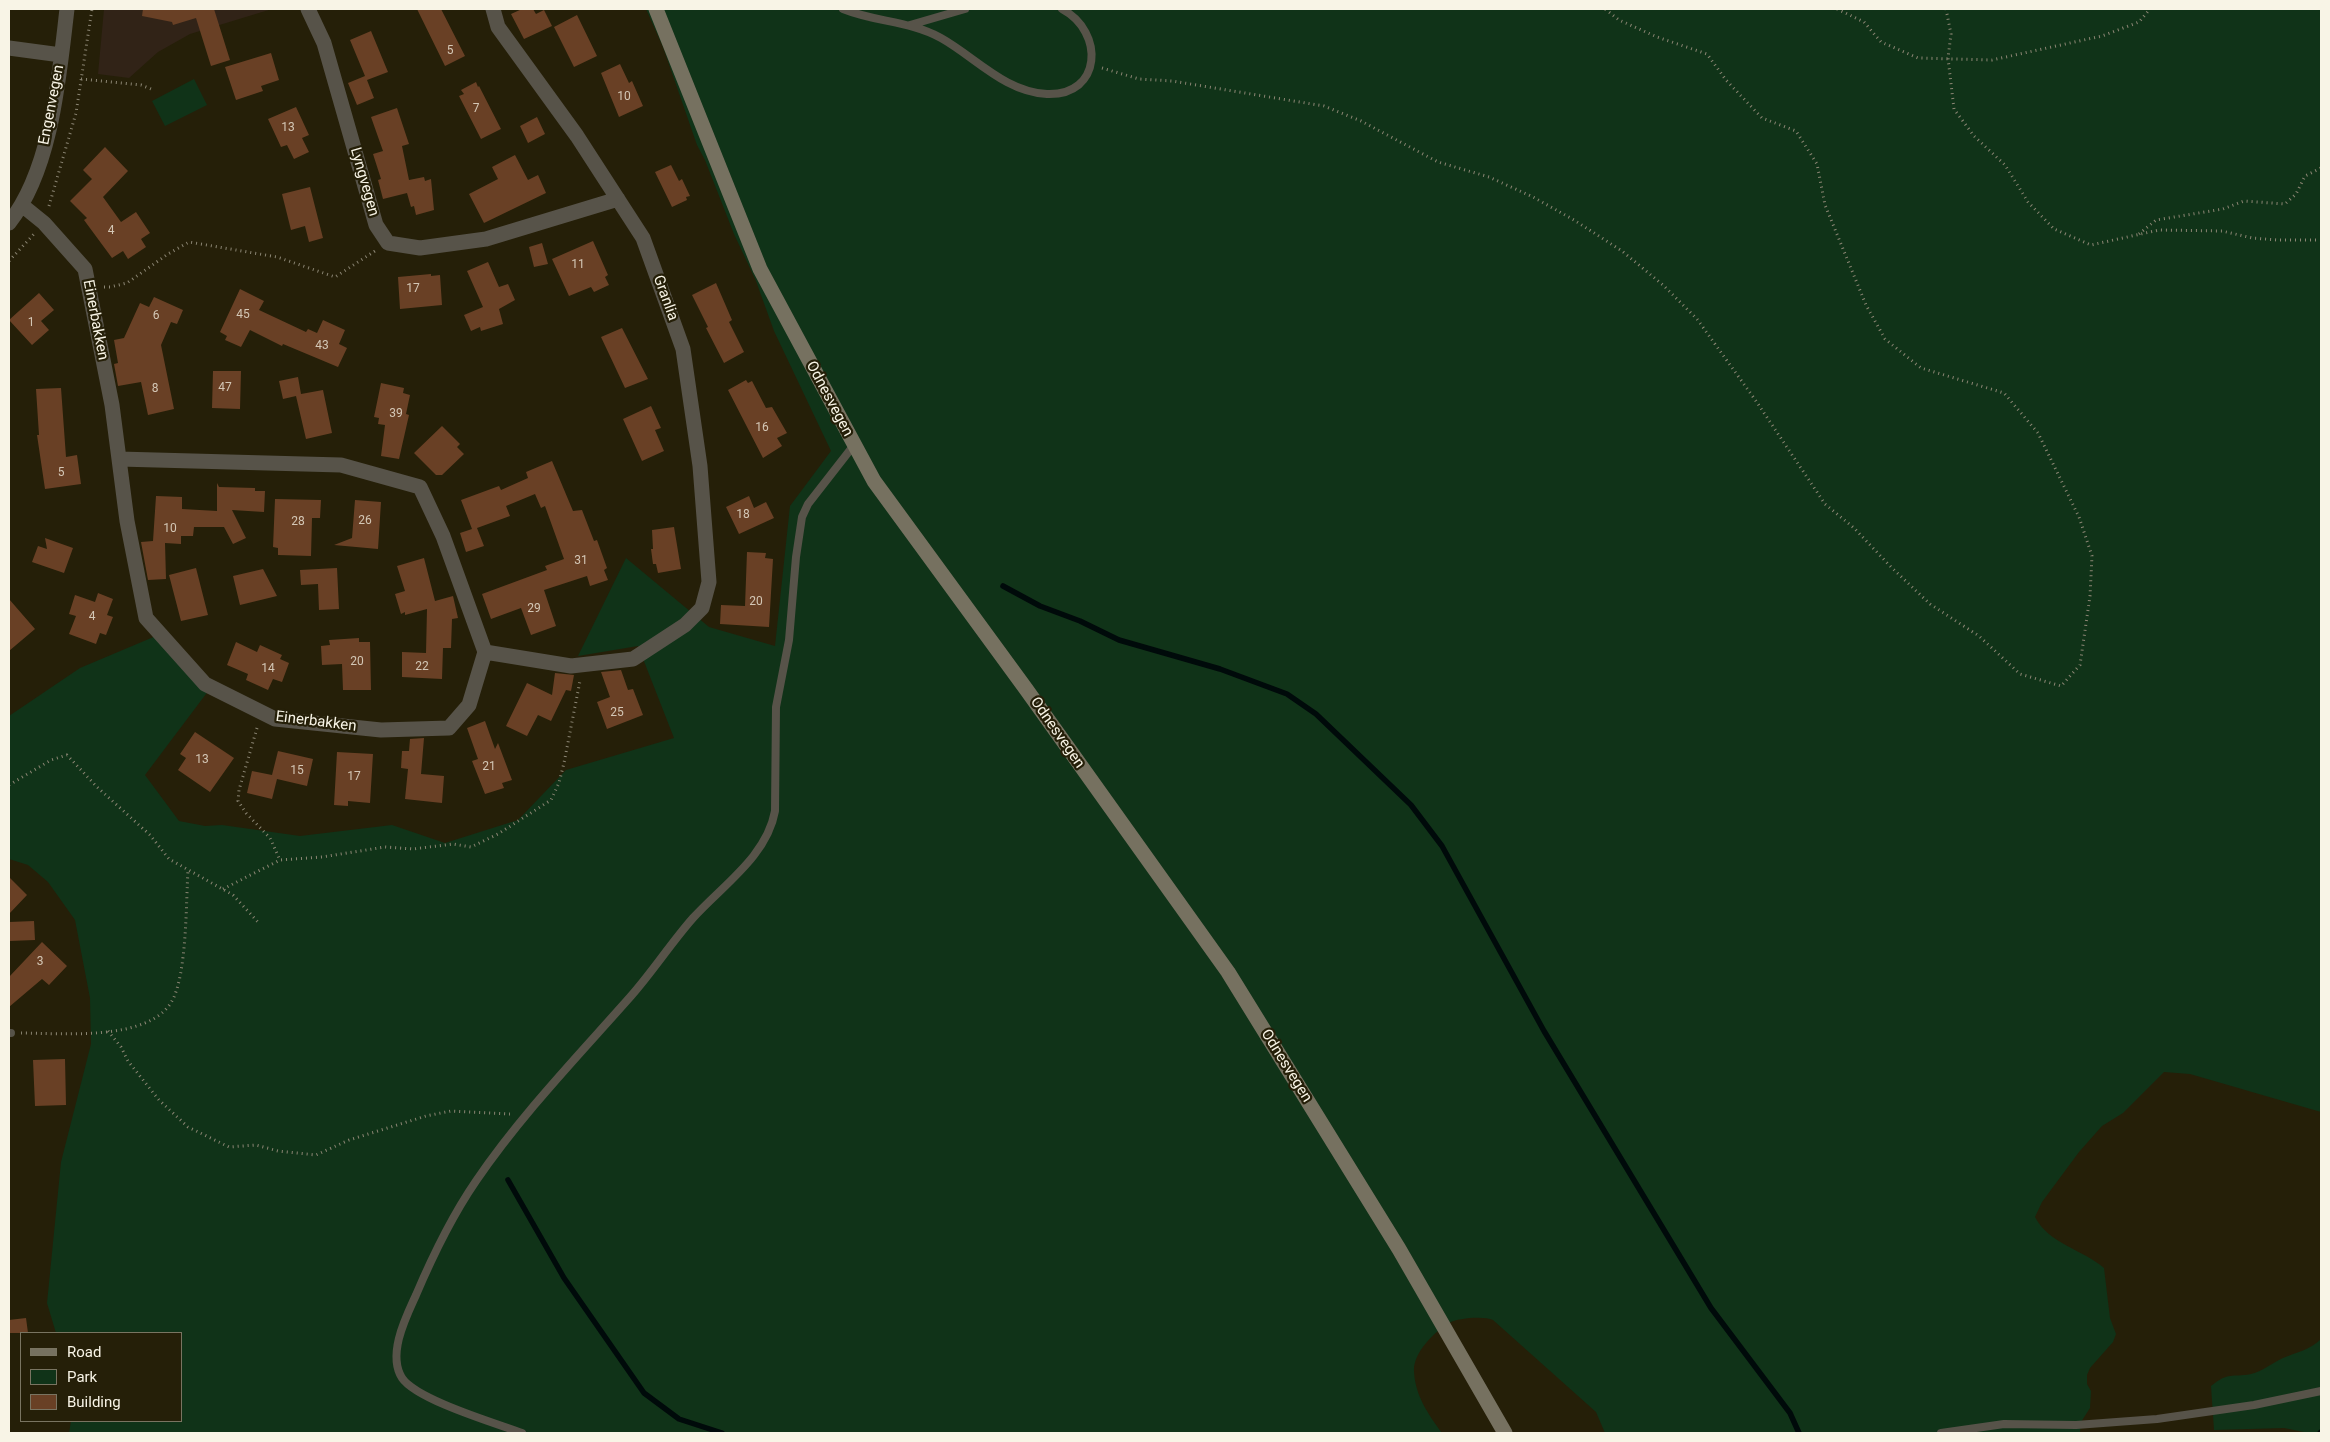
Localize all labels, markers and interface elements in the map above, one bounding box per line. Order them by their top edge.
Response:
house number: 5 [447,44,453,58]
street label: Engenvegen [35,63,69,147]
house number: 10 [617,90,631,104]
house number: 7 [473,102,479,116]
house number: 13 [281,121,295,135]
street label: Lyngvegen [346,146,382,218]
house number: 4 [108,224,114,238]
house number: 11 [571,258,585,272]
street label: Granlia [649,273,681,323]
street label: Einerbakken [78,278,112,362]
house number: 17 [406,282,420,296]
house number: 45 [236,308,250,322]
house number: 6 [153,309,159,323]
house number: 1 [28,316,34,330]
house number: 43 [315,339,329,353]
street label: Odnesvegen [802,358,856,440]
house number: 47 [218,381,232,395]
house number: 8 [152,382,158,396]
house number: 39 [389,407,403,421]
house number: 16 [755,421,769,435]
house number: 5 [58,466,64,480]
house number: 18 [736,508,750,522]
house number: 26 [358,514,372,528]
house number: 28 [291,515,305,529]
house number: 10 [163,522,177,536]
house number: 31 [574,554,588,568]
house number: 20 [749,595,763,609]
house number: 29 [527,602,541,616]
house number: 4 [89,610,95,624]
house number: 20 [350,655,364,669]
house number: 22 [415,660,429,674]
house number: 14 [261,662,275,676]
street label: Odnesvegen [1026,694,1088,772]
house number: 25 [610,706,624,720]
street label: Einerbakken [275,708,357,736]
house number: 13 [195,753,209,767]
house number: 21 [482,760,496,774]
house number: 15 [290,764,304,778]
house number: 17 [347,770,361,784]
house number: 3 [37,955,43,969]
street label: Odnesvegen [1256,1026,1316,1106]
legend [20,1332,182,1422]
text: Road [67,1343,101,1361]
text: Park [67,1368,97,1386]
text: Building [67,1393,121,1411]

